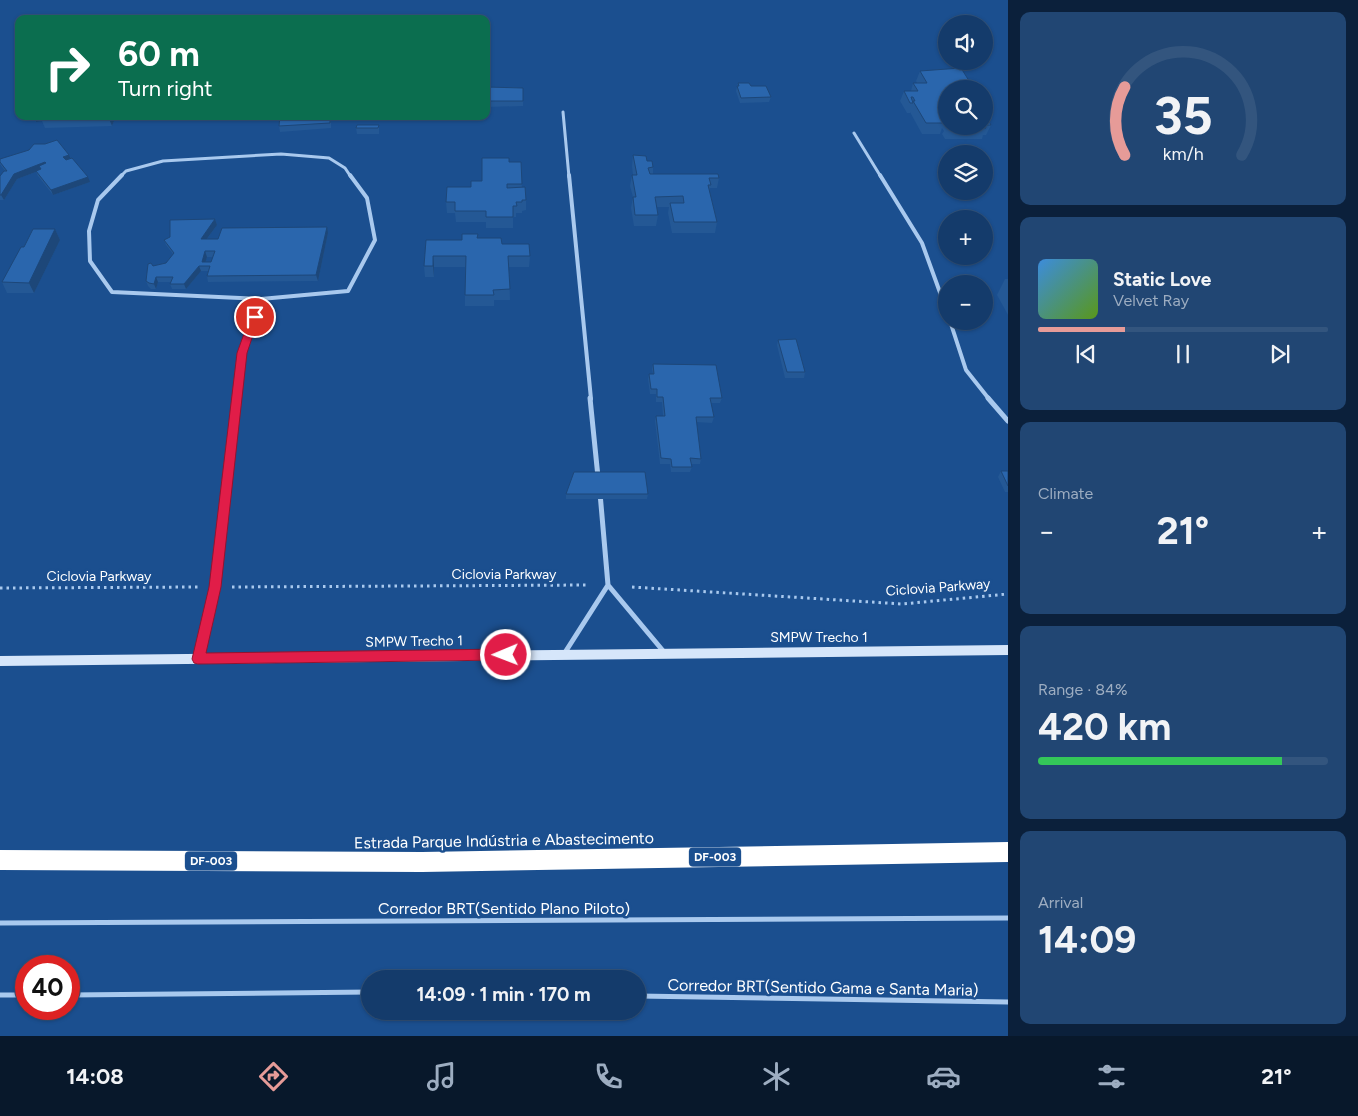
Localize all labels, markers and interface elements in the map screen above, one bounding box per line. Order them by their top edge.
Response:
map controls [938,15,993,330]
button: sound [938,15,993,70]
text: 60 m [118,33,200,75]
icon: right [35,35,100,100]
text: Turn right [118,75,213,102]
button: search [938,80,993,135]
text: 35 [1153,85,1213,147]
text: km/h [1163,143,1203,164]
button: layers [938,145,993,200]
button: + [938,210,993,265]
text: Static Love [1113,268,1211,291]
button: − [938,275,993,330]
text: Velvet Ray [1113,291,1189,310]
pin [234,296,276,338]
icon: arrive [241,303,269,331]
icon: previous [1072,340,1100,368]
icon: pause [1169,340,1197,368]
icon: next [1266,340,1294,368]
text: Climate [1038,484,1093,503]
text: 21° [1157,508,1209,554]
text: − [1038,514,1055,548]
text: + [1311,514,1328,548]
street label: Ciclovia Parkway [452,566,557,583]
street label: Ciclovia Parkway [47,568,152,585]
street label: Ciclovia Parkway [885,575,992,600]
position arrow [479,628,531,680]
street label: SMPW Trecho 1 [770,629,868,646]
street label: SMPW Trecho 1 [365,632,463,651]
text: Range · 84% [1038,680,1128,699]
text: 420 km [1038,704,1171,750]
street label: Estrada Parque Indústria e Abastecimento [354,828,654,853]
road number: DF-003 [689,848,741,866]
road number: DF-003 [185,851,237,870]
text: Arrival [1038,893,1083,912]
street label: Corredor BRT(Sentido Plano Piloto) [378,899,630,918]
text: 14:09 [1038,917,1136,963]
speed limit sign: 40 [15,955,80,1020]
street label: Corredor BRT(Sentido Gama e Santa Maria) [667,975,979,1000]
text: 14:09 · 1 min · 170 m [417,983,590,1006]
icon: directions [256,1059,291,1094]
icon: music [424,1059,459,1094]
icon: phone [591,1059,626,1094]
icon: climate [759,1059,794,1094]
icon: car [926,1059,961,1094]
icon: filters [1094,1059,1129,1094]
text: 14:08 [66,1063,124,1090]
text: 21° [1261,1063,1292,1090]

